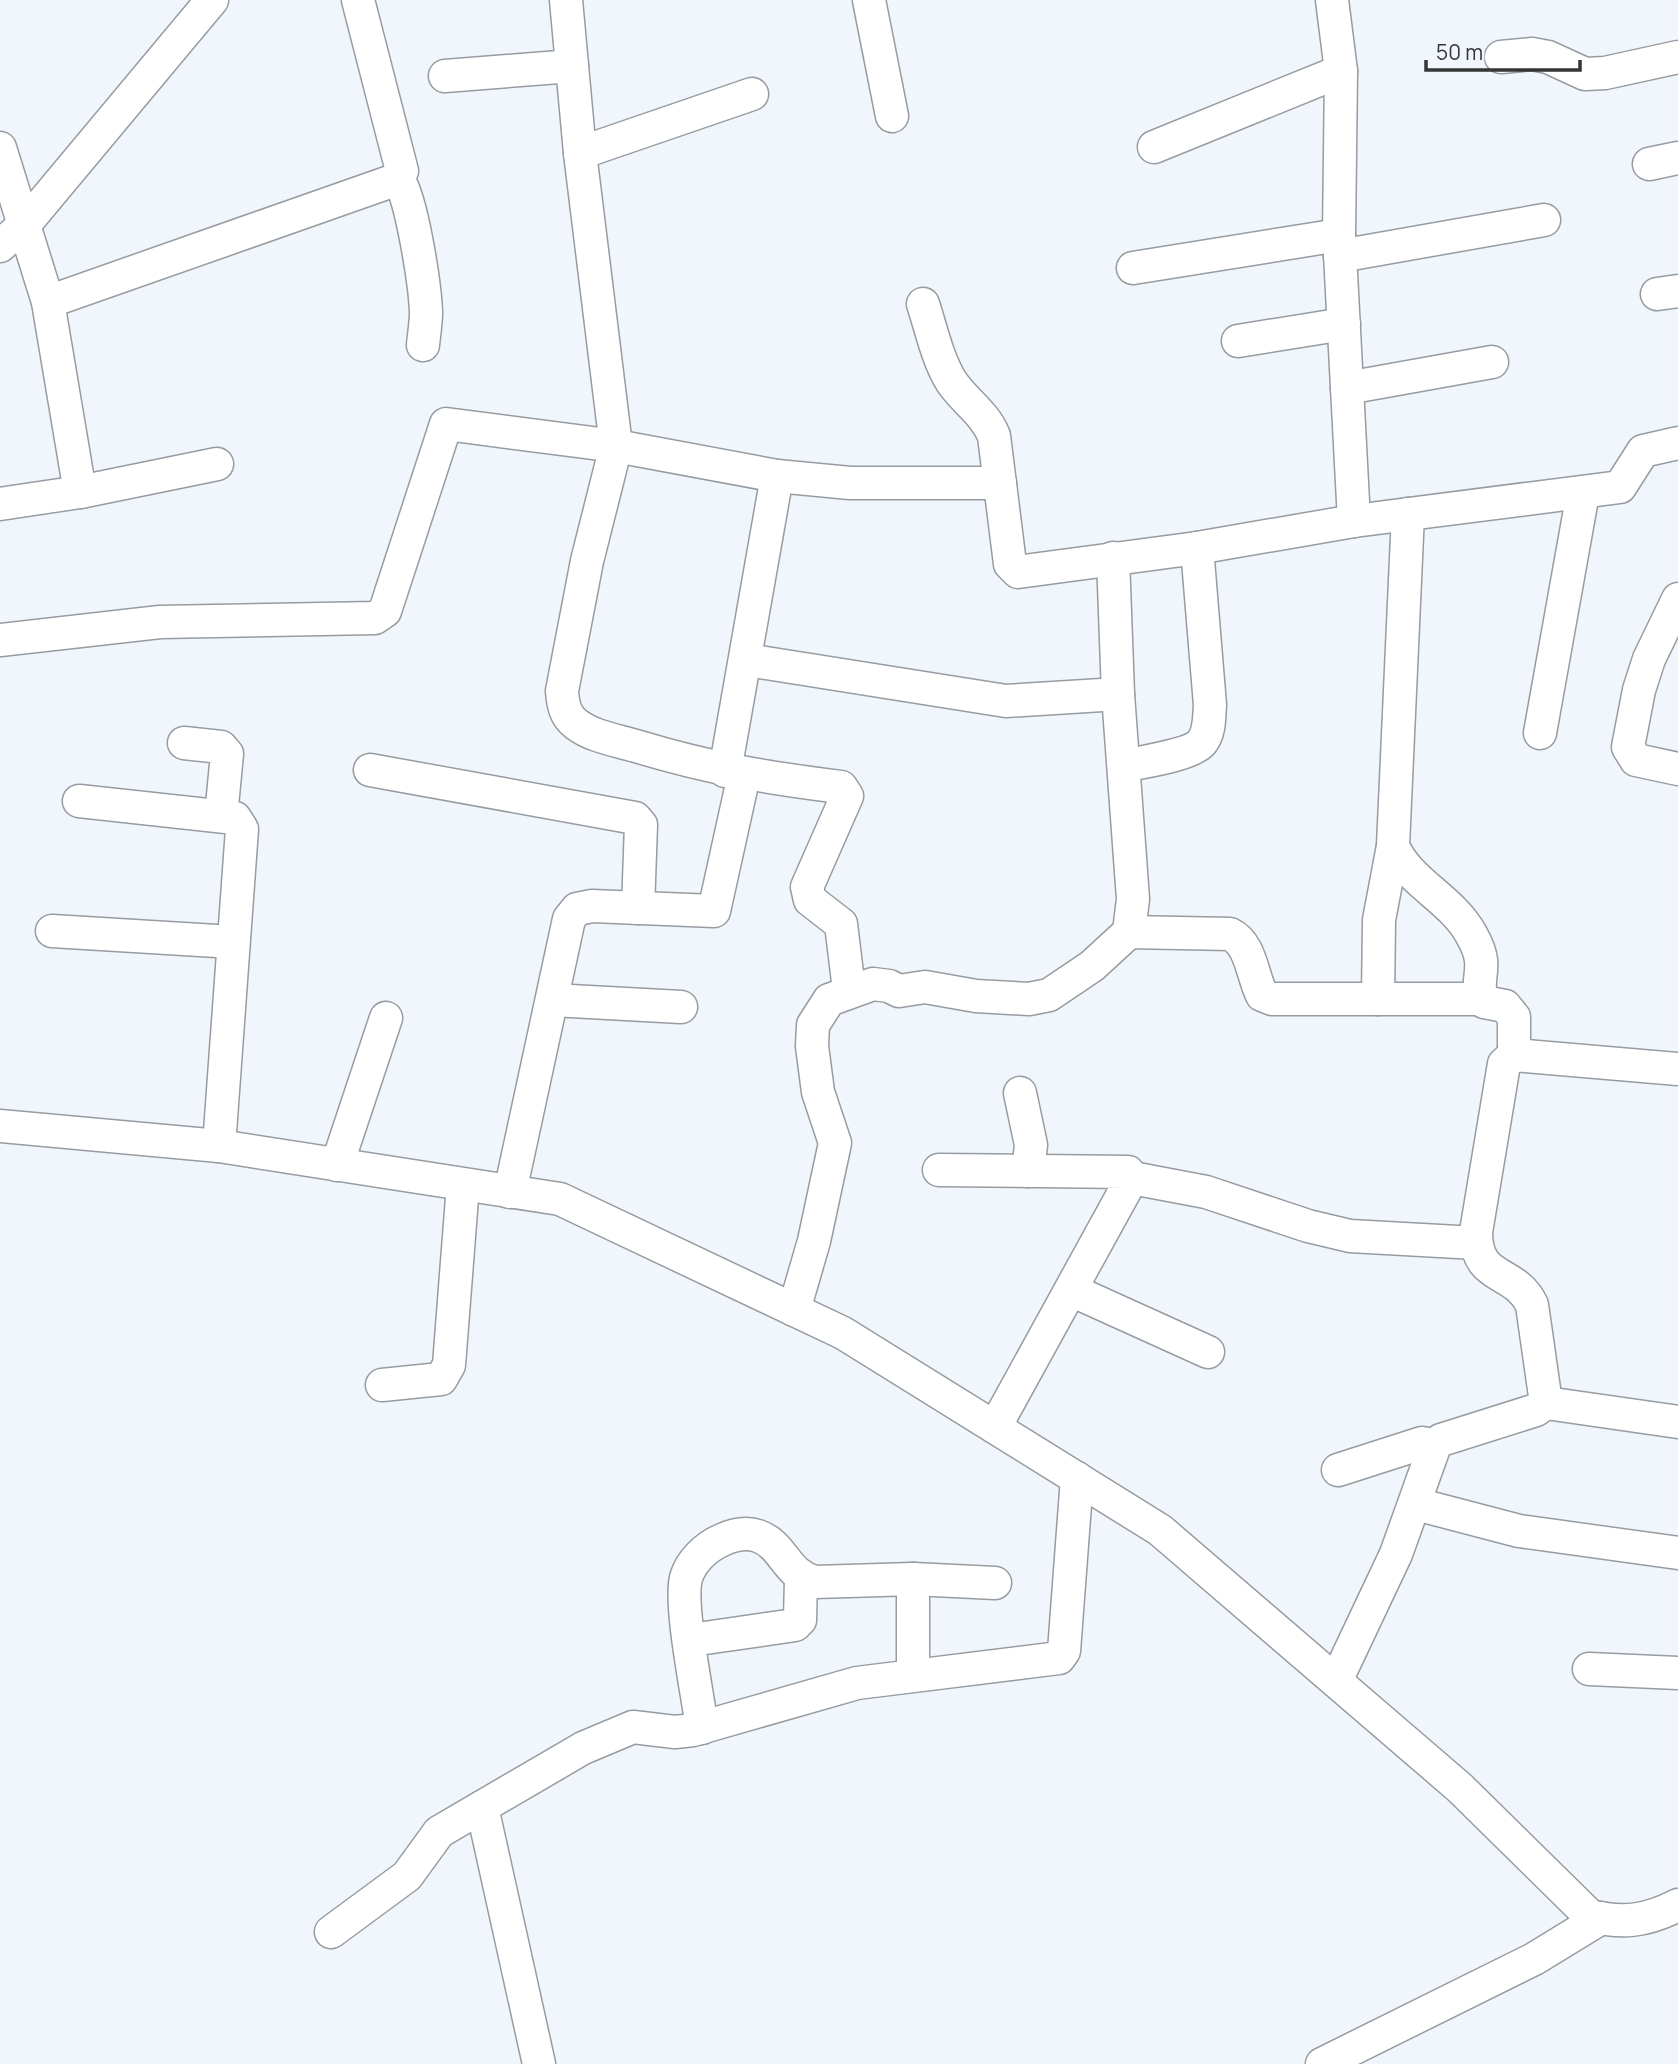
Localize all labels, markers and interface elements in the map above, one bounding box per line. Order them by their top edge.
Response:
scale bar [1426,28,1580,72]
text: 50 m [1436,38,1483,66]

